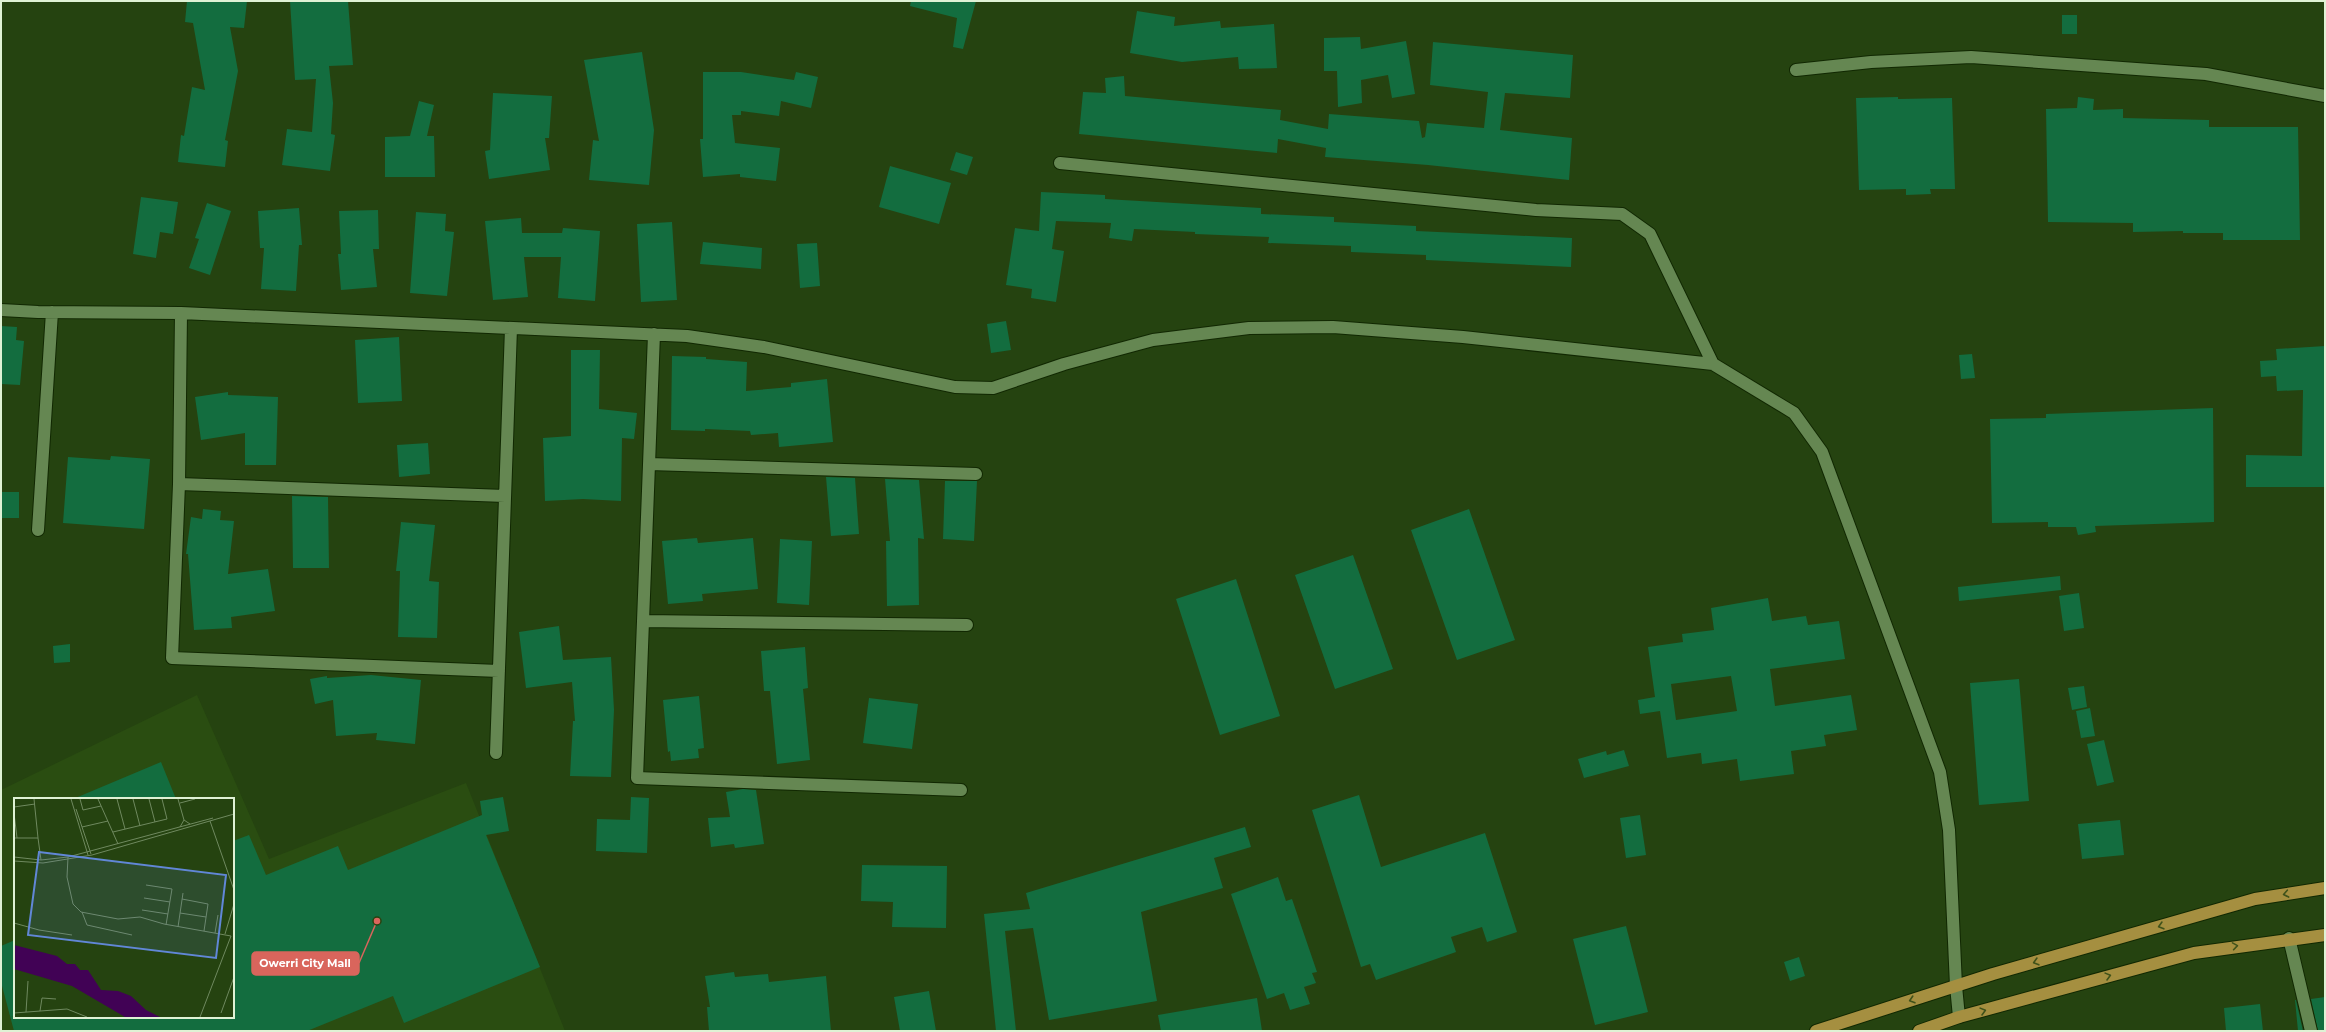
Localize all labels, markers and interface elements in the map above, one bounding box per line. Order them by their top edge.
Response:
inset map [14,798,234,1018]
one-way arrow [2283,889,2290,897]
one-way arrow [2157,921,2164,930]
one-way arrow [2232,942,2238,951]
callout: Owerri City Mall [252,952,359,975]
text: Owerri City Mall [259,956,351,970]
one-way arrow [2032,957,2039,966]
one-way arrow [2105,972,2112,981]
one-way arrow [1908,996,1915,1004]
one-way arrow [1979,1007,1986,1016]

